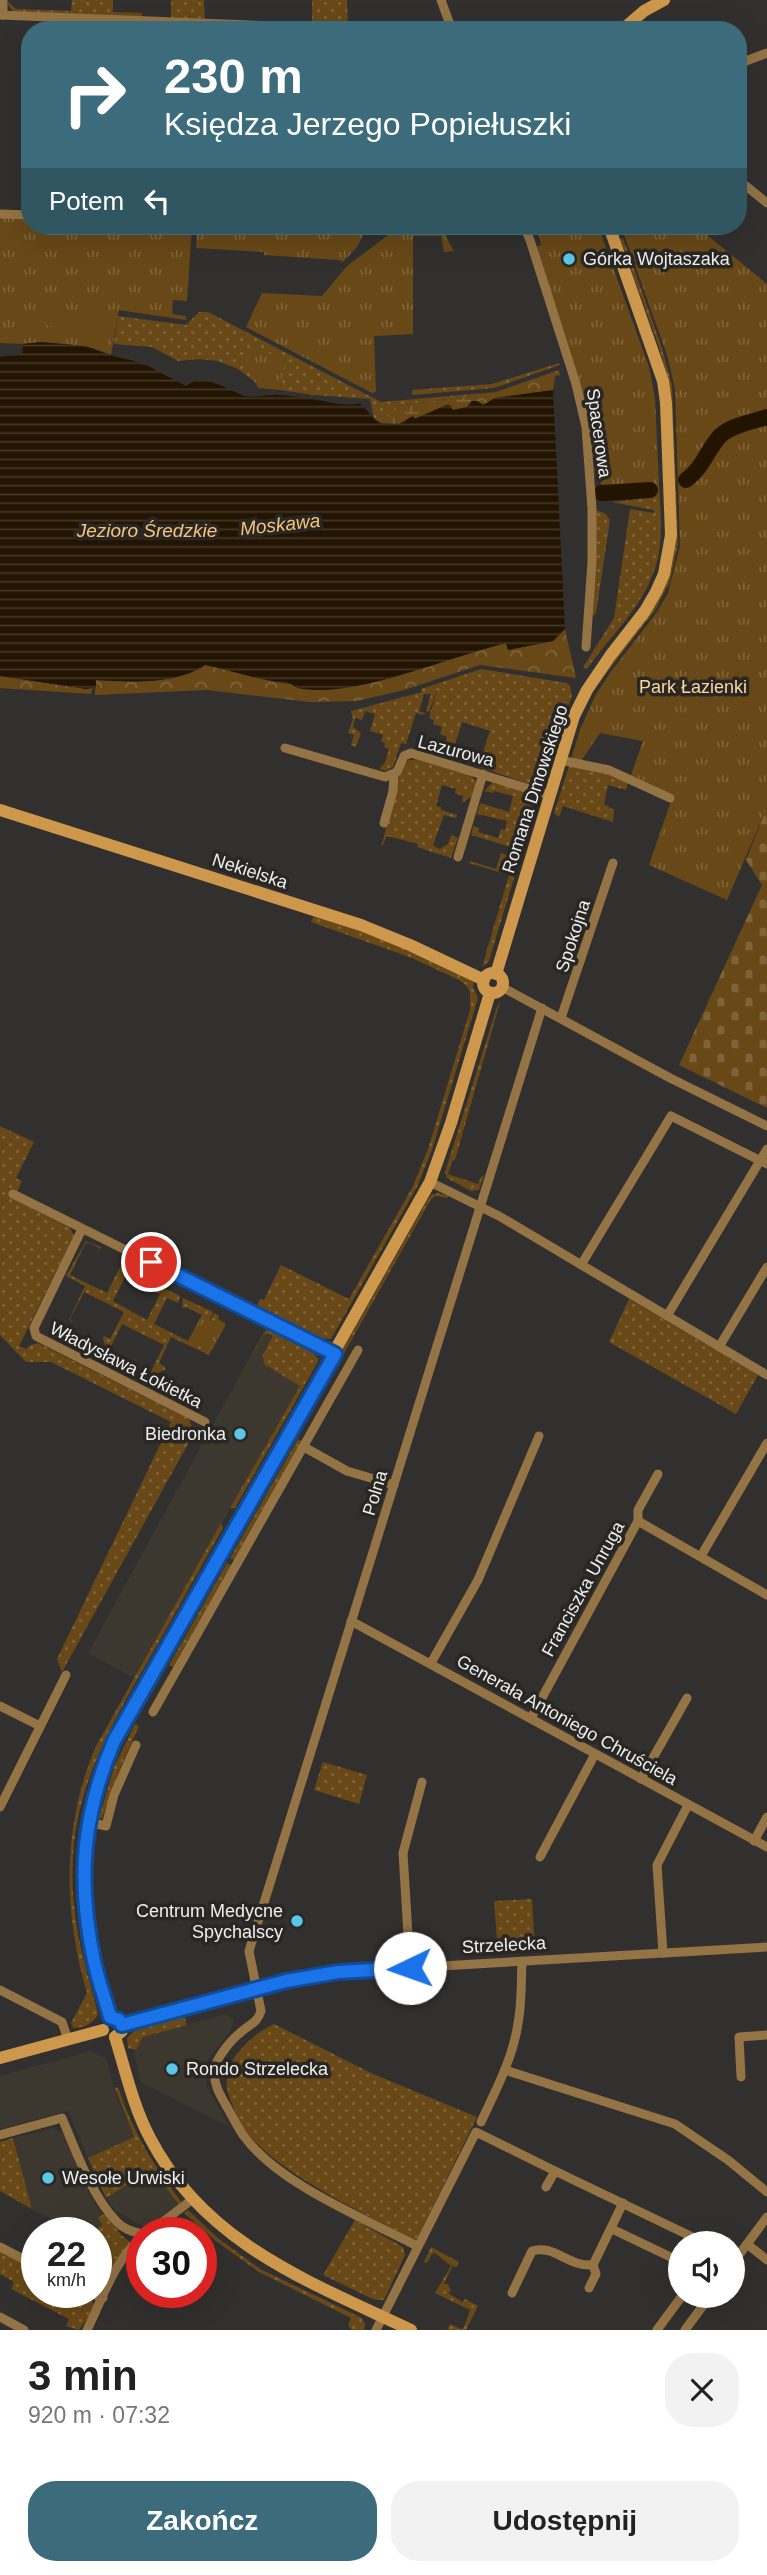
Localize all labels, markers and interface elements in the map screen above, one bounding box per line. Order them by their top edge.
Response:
icon: right [49,49,140,140]
text: 230 m [164,49,303,103]
text: Księdza Jerzego Popiełuszki [164,106,571,142]
icon: left [138,182,176,220]
text: Potem [49,186,124,216]
place label: Górka Wojtaszaka [583,249,731,269]
marker: Górka Wojtaszaka [561,251,577,267]
street label: Spacerowa [583,387,615,480]
water label: Moskawa [239,510,321,539]
water label: Jezioro Średzkie [76,520,217,541]
park label: Park Łazienki [639,677,747,697]
street label: Romana Dmowskiego [498,702,572,876]
street label: Lazurowa [416,731,497,771]
street label: Nekielska [210,849,291,893]
street label: Spokojna [552,896,594,975]
pin [121,1232,181,1292]
icon: arrive [132,1243,170,1281]
street label: Władysława Łokietka [47,1318,206,1413]
place label: Biedronka [145,1424,227,1444]
marker: Biedronka [232,1426,248,1442]
street label: Polna [359,1467,392,1518]
street label: Franciszka Unruga [538,1517,629,1660]
street label: Generała Antoniego Chruściela [453,1651,682,1790]
place label: Centrum Medycne Spychalscy [136,1901,283,1942]
marker: Centrum Medycne Spychalscy [289,1913,305,1929]
position arrow [373,1931,447,2005]
street label: Strzelecka [462,1933,547,1957]
place label: Rondo Strzelecka [186,2059,329,2079]
marker: Rondo Strzelecka [164,2061,180,2077]
place label: Wesołe Urwiski [62,2168,185,2188]
marker: Wesołe Urwiski [40,2170,56,2186]
speed limit sign: 30 [126,2217,217,2308]
map controls [668,2231,745,2308]
button: sound [668,2231,745,2308]
text: 22 [47,2234,86,2273]
text: km/h [47,2270,86,2290]
text: 3 min [28,2352,138,2399]
button: close [665,2353,739,2427]
text: 920 m · 07:32 [28,2402,170,2428]
button: Zakończ [28,2481,377,2561]
button: Udostępnij [391,2481,739,2561]

